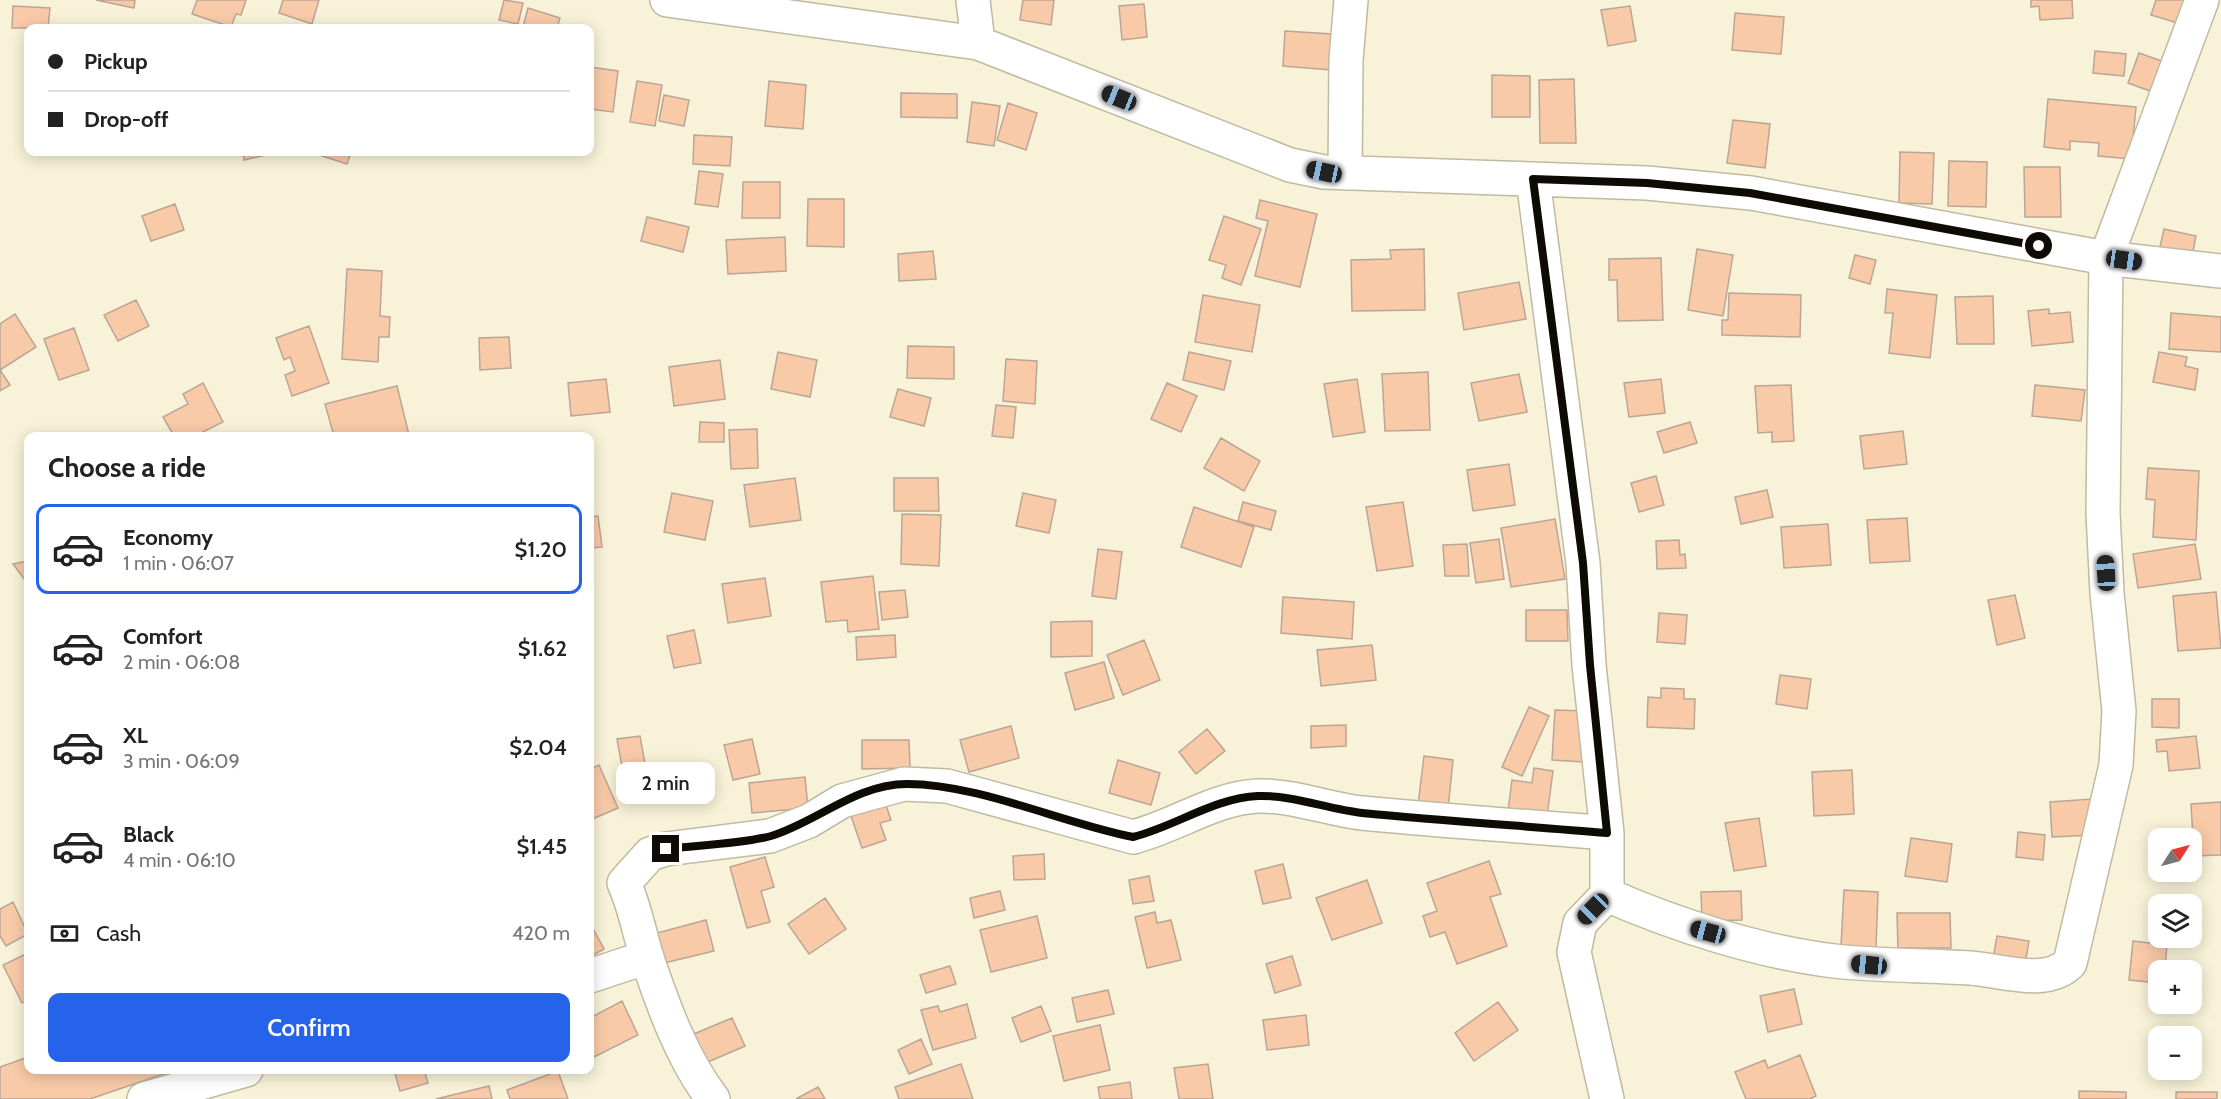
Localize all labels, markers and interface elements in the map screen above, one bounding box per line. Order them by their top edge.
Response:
text: Pickup [84,48,148,75]
car [1099,83,1139,113]
text: Drop-off [84,106,168,133]
car [1305,159,1343,185]
route start [2025,232,2052,259]
car [2105,249,2143,271]
text: Choose a ride [48,451,206,484]
icon: car [51,522,105,576]
text: Economy [123,524,213,551]
text: $1.20 [515,536,567,563]
text: 1 min · 06:07 [123,551,234,575]
car [2096,555,2116,591]
icon: car [51,621,105,675]
text: Comfort [123,623,202,650]
text: $1.62 [518,635,567,662]
text: 2 min · 06:08 [123,650,240,674]
icon: car [51,720,105,774]
text: XL [123,722,148,749]
text: $2.04 [509,734,567,761]
text: 3 min · 06:09 [123,749,240,773]
callout: 2 min [616,762,716,804]
text: 2 min [641,771,690,795]
icon: car [51,819,105,873]
text: Black [123,821,174,848]
north arrow [2148,828,2202,882]
map controls [2148,828,2202,1080]
text: $1.45 [516,833,567,860]
route end [652,835,679,862]
text: 4 min · 06:10 [123,848,236,872]
car [1574,890,1612,928]
button: layers [2148,894,2202,948]
icon: cash [48,917,81,950]
car [1688,919,1728,945]
text: Cash [96,920,141,947]
text: 420 m [512,921,570,945]
car [1850,954,1888,976]
button: + [2148,960,2202,1014]
button: Confirm [48,993,570,1062]
button: − [2148,1026,2202,1080]

